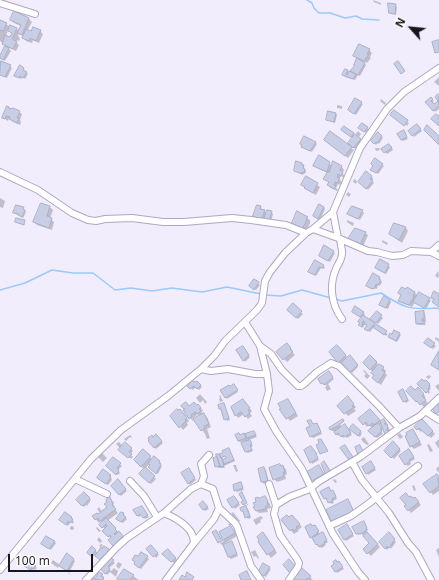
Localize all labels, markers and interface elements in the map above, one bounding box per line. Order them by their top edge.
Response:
north arrow [391,8,431,48]
text: N [391,15,409,30]
scale bar [10,546,95,572]
text: 100 m [15,552,50,569]

